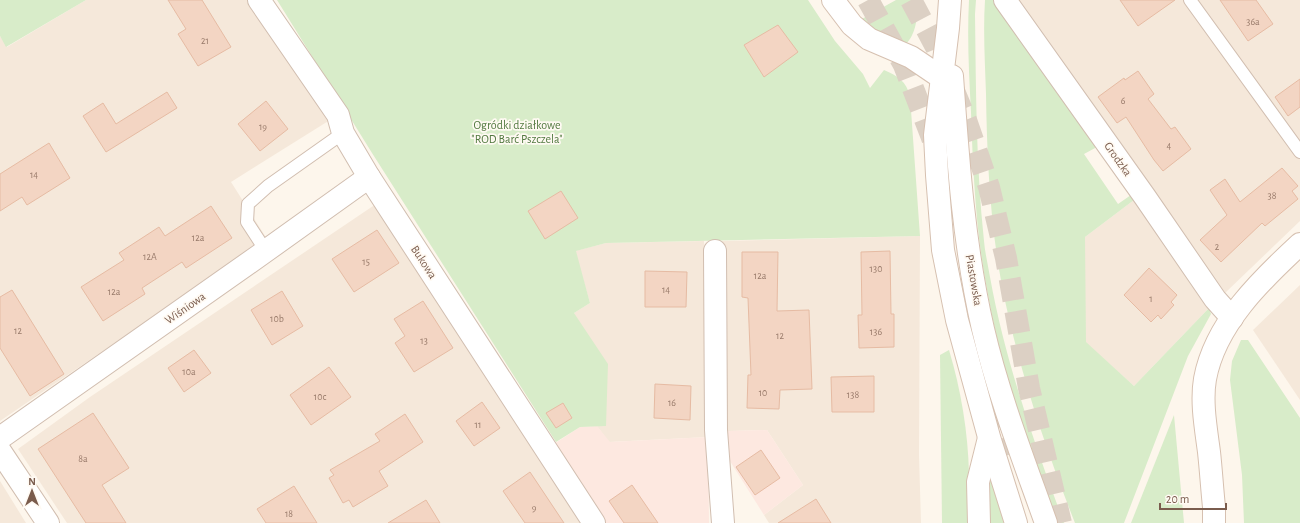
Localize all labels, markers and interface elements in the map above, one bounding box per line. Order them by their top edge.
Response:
house number: 36a [1246,17,1260,27]
house number: 21 [201,36,209,46]
house number: 6 [1121,96,1126,106]
park label: Ogródki działkowe "ROD Barć Pszczela" [471,119,563,145]
house number: 19 [259,122,267,132]
street label: Grodzka [1102,140,1134,179]
house number: 4 [1167,141,1172,151]
house number: 14 [30,170,38,180]
house number: 38 [1268,191,1277,201]
house number: 12a [192,233,205,243]
house number: 2 [1215,242,1220,252]
street label: Bukowa [409,243,439,281]
house number: 12A [143,252,157,262]
street label: Piastowska [964,253,984,307]
house number: 15 [362,257,370,267]
house number: 130 [870,264,882,274]
house number: 12a [754,271,767,281]
house number: 14 [662,285,670,295]
house number: 12a [108,287,121,297]
street label: Wiśniowa [163,290,208,326]
house number: 1 [1149,294,1153,304]
house number: 10b [270,314,284,324]
house number: 12 [14,326,22,336]
house number: 136 [870,327,882,337]
house number: 12 [776,331,784,341]
house number: 13 [420,336,428,346]
house number: 10a [182,367,196,377]
house number: 10 [759,388,767,398]
house number: 138 [847,390,859,400]
house number: 10c [314,392,326,402]
house number: 16 [668,398,676,408]
house number: 11 [475,420,481,430]
house number: 8a [78,454,88,464]
north arrow [12,471,52,511]
text: N [28,476,36,487]
scale bar [1160,485,1226,511]
text: 20 m [1166,493,1189,505]
house number: 9 [532,503,537,513]
house number: 18 [285,509,293,519]

